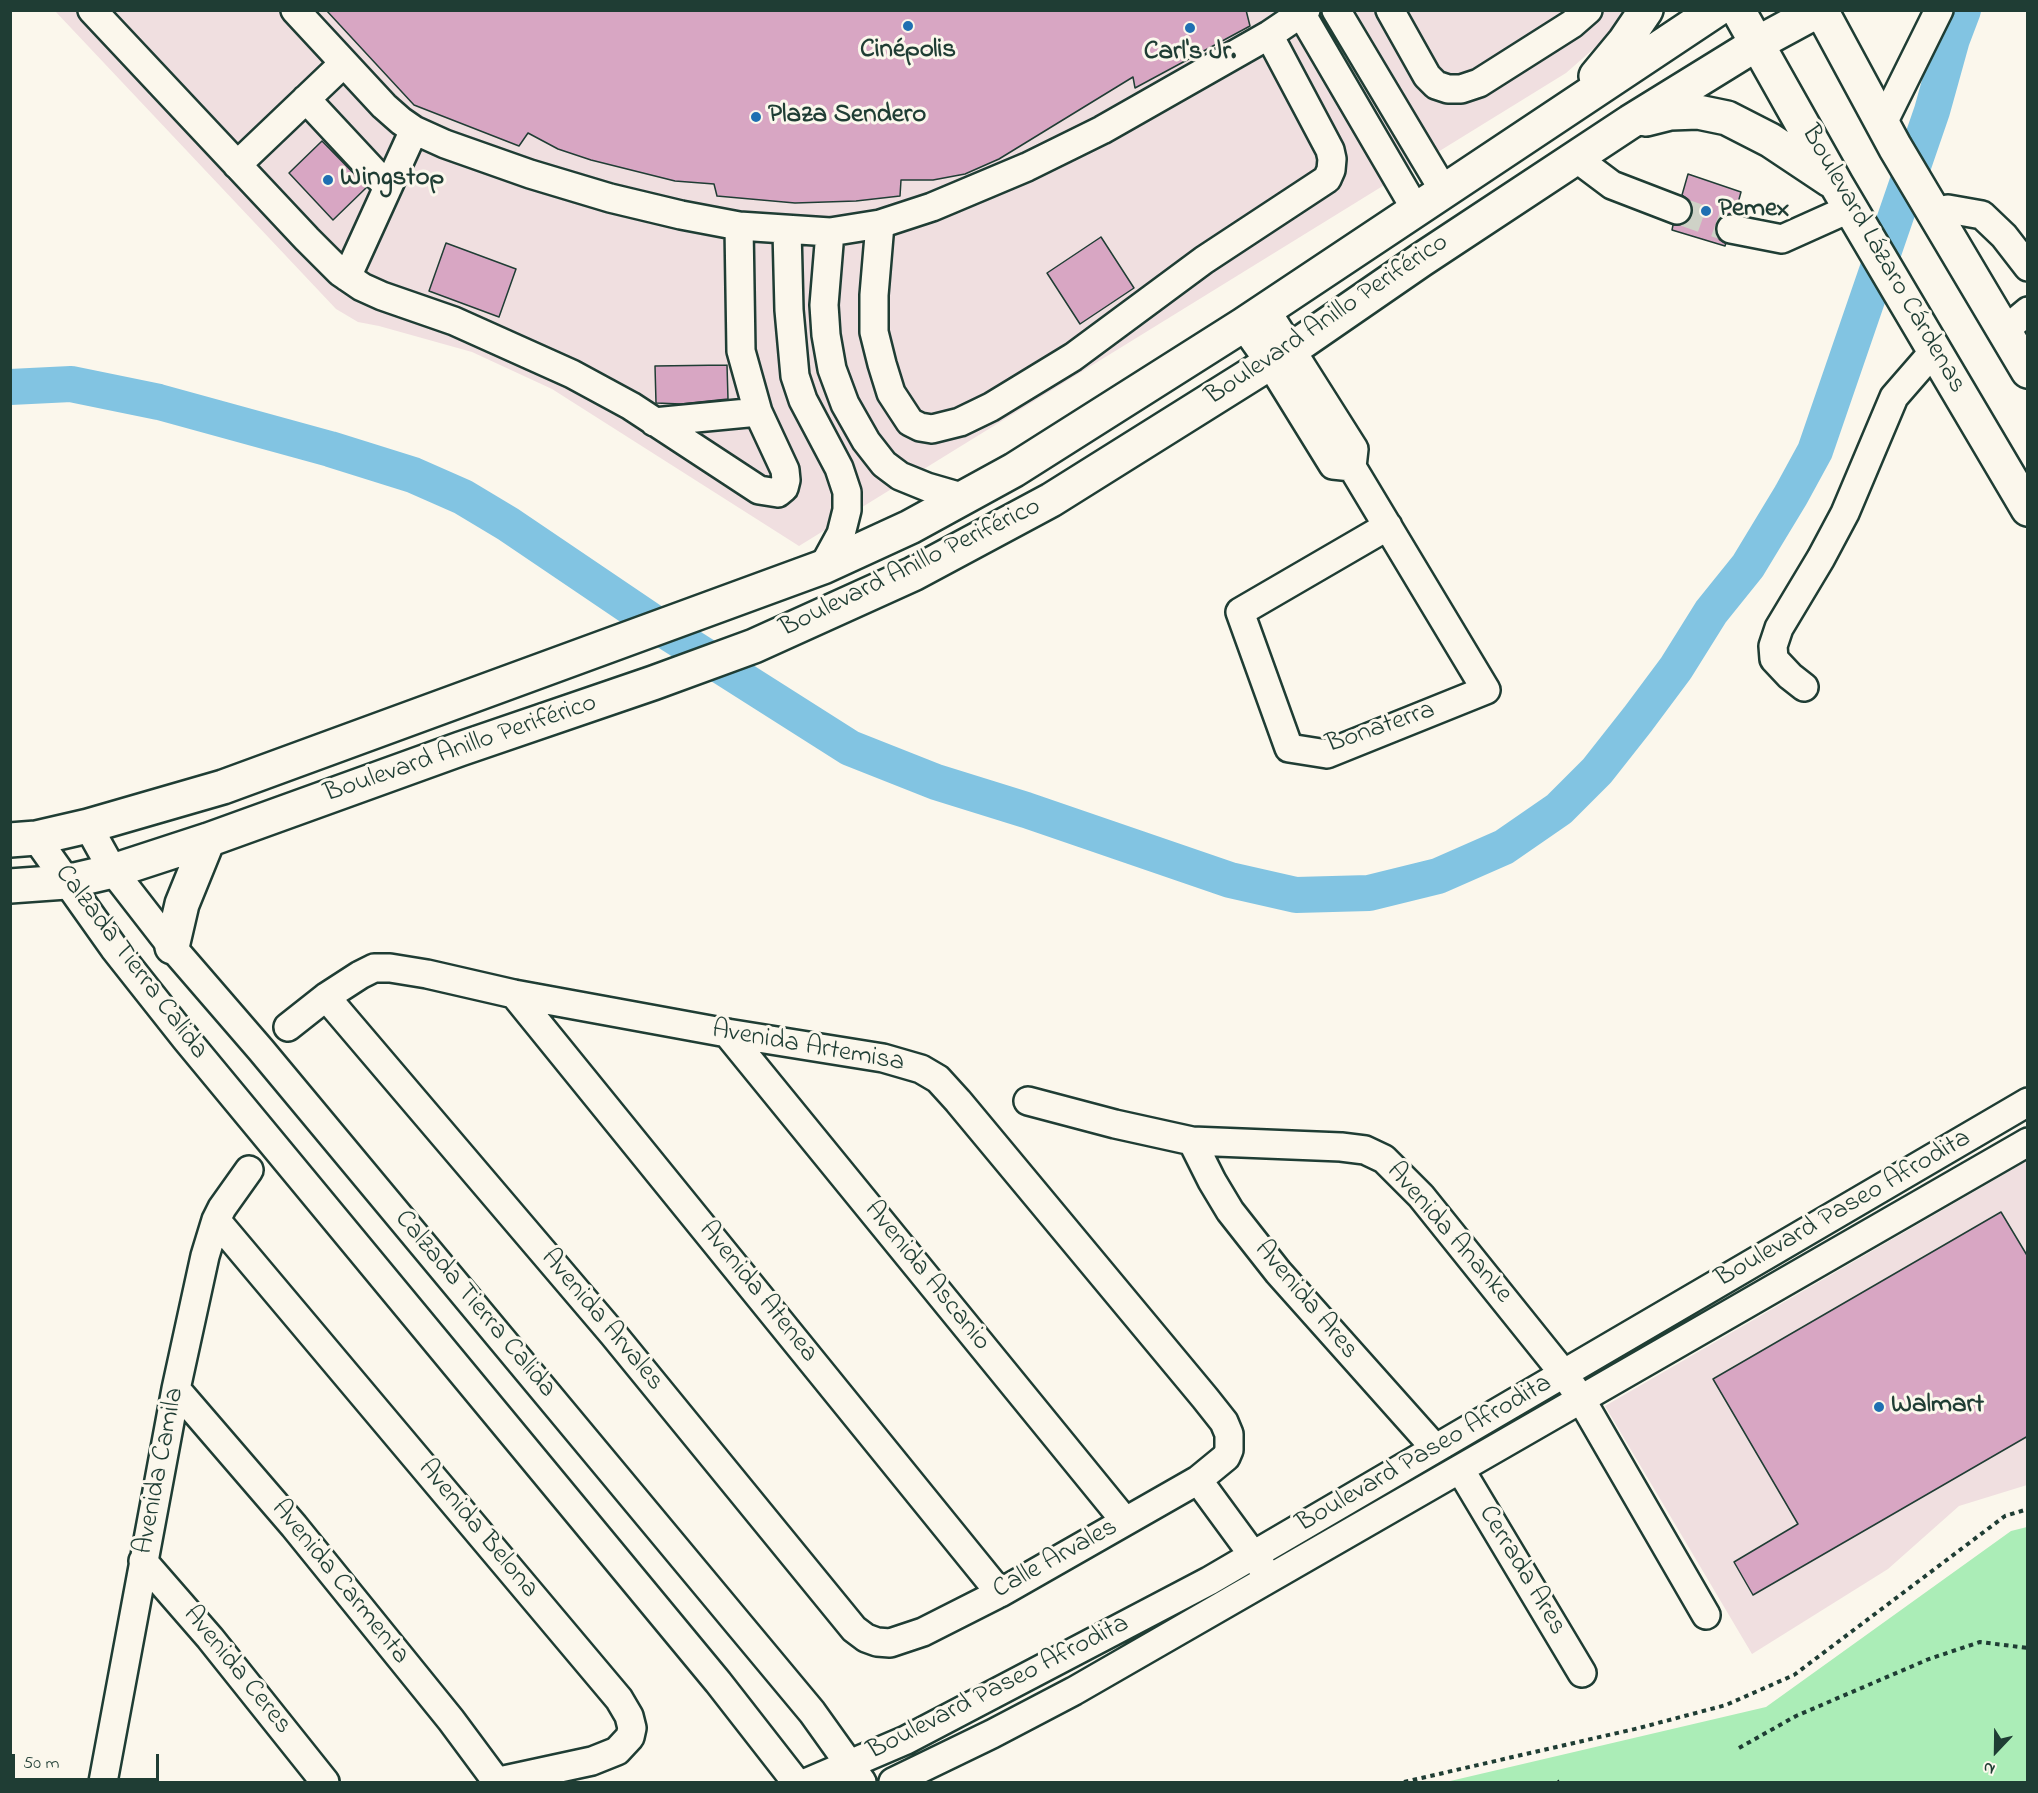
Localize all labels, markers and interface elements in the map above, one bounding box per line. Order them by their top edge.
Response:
marker: Cinépolis [901,19,915,33]
marker: Carl's Jr. [1183,21,1197,35]
place label: Cinépolis [860,36,956,68]
place label: Carl's Jr. [1144,38,1236,70]
place label: Plaza Sendero [768,101,926,133]
marker: Plaza Sendero [749,110,763,124]
street label: Boulevard Lázaro Cárdenas [1792,120,1972,400]
place label: Wingstop [340,164,444,196]
marker: Wingstop [321,173,335,187]
place label: Pemex [1718,195,1789,227]
marker: Pemex [1699,204,1713,218]
street label: Boulevard Anillo Periférico [1200,228,1456,414]
street label: Boulevard Anillo Periférico [775,492,1047,646]
street label: Boulevard Anillo Periférico [321,688,601,812]
street label: Bonaterra [1322,695,1440,763]
street label: Calzada Tierra Calida [46,859,214,1067]
street label: Avenida Artemisa [709,1015,907,1081]
street label: Boulevard Paseo Afrodita [1711,1124,1977,1296]
street label: Avenida Ananke [1378,1157,1518,1311]
street label: Avenida Ascanio [856,1195,996,1359]
street label: Calzada Tierra Calida [386,1204,562,1406]
street label: Avenida Atenea [690,1216,824,1370]
street label: Avenida Ares [1246,1235,1364,1367]
street label: Avenida Arvales [532,1244,670,1398]
street label: Boulevard Paseo Afrodita [1292,1369,1558,1541]
street label: Avenida Camila [129,1385,193,1557]
place label: Walmart [1891,1391,1984,1423]
marker: Walmart [1872,1400,1886,1414]
street label: Avenida Belona [410,1454,544,1606]
street label: Avenida Carmenta [263,1494,415,1672]
street label: Cerrada Ares [1470,1500,1572,1642]
street label: Calle Arvales [988,1512,1124,1608]
street label: Avenida Ceres [174,1600,298,1742]
street label: Boulevard Paseo Afrodita [863,1609,1135,1769]
north arrow [1966,1721,2026,1781]
scale bar [15,1742,162,1780]
text: 50 m [23,1751,60,1777]
text: N [1980,1755,1999,1781]

